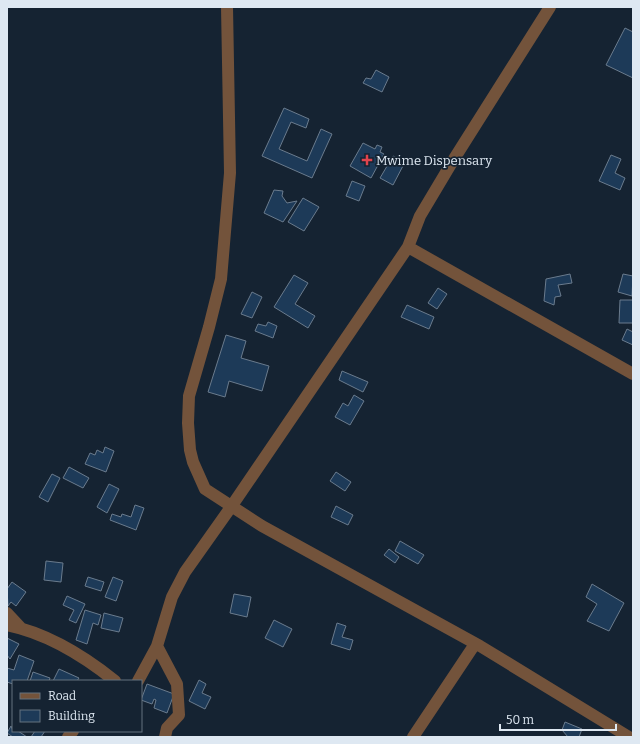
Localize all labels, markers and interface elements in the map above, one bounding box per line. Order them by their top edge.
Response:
place label: Mwime Dispensary [376,153,492,168]
marker: Mwime Dispensary [361,154,373,166]
legend [12,680,142,732]
text: Road [48,689,76,703]
scale bar [500,706,616,732]
text: Building [48,709,95,723]
text: 50 m [506,713,535,727]

